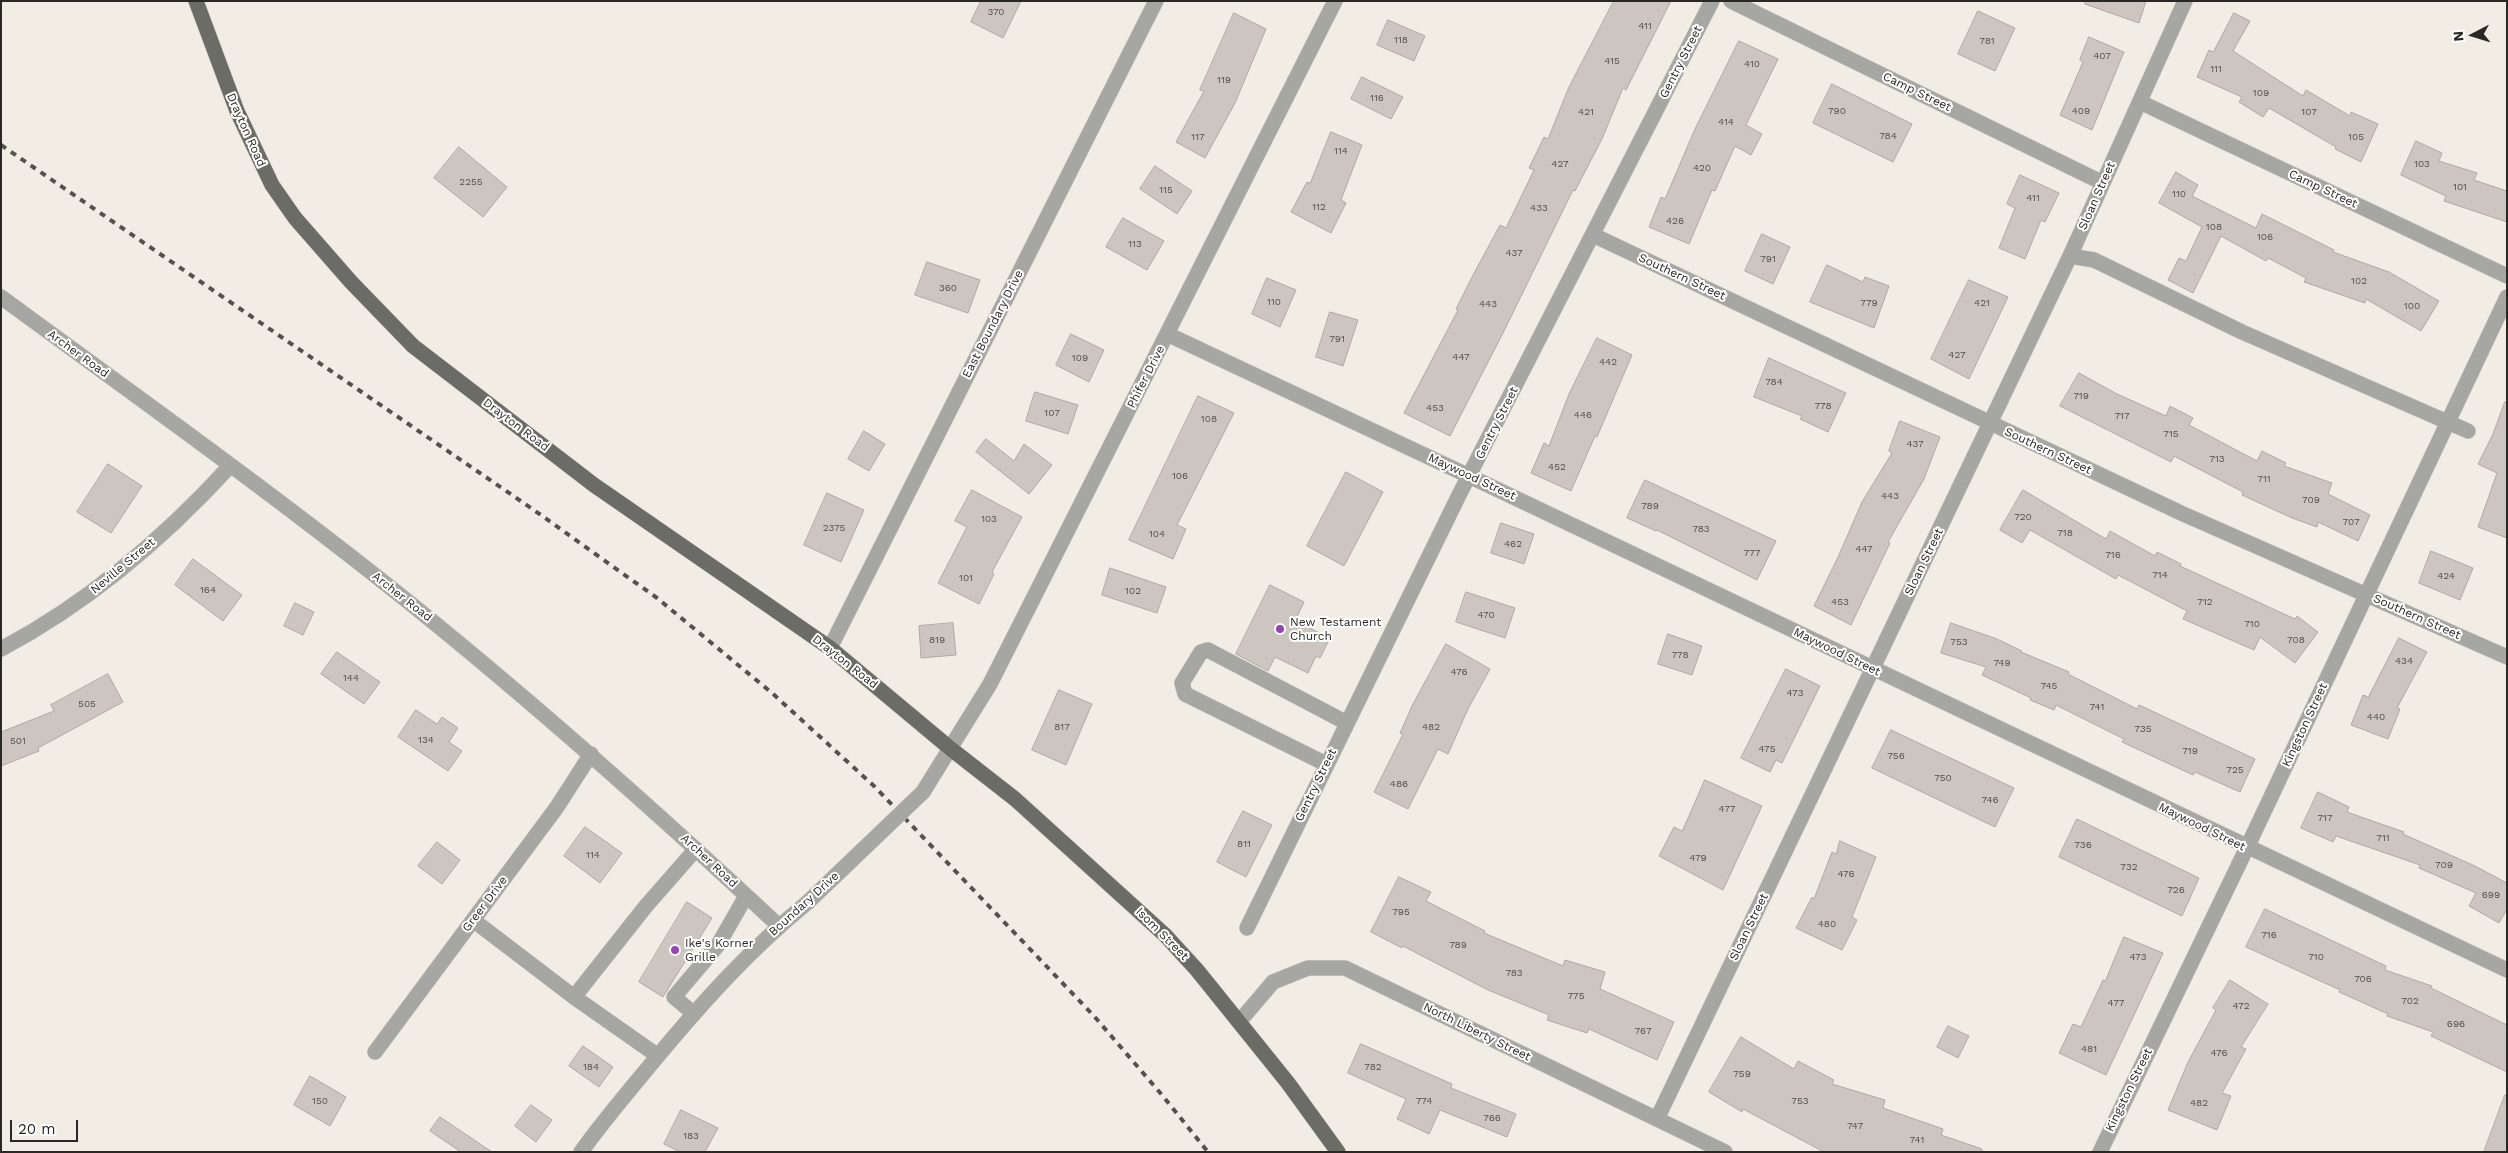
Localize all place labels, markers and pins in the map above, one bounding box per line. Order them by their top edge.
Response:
place label: New Testament Church [1290,615,1381,643]
marker: New Testament Church [1274,623,1286,635]
place label: Ike's Korner Grille [685,936,754,964]
marker: Ike's Korner Grille [669,944,681,956]

